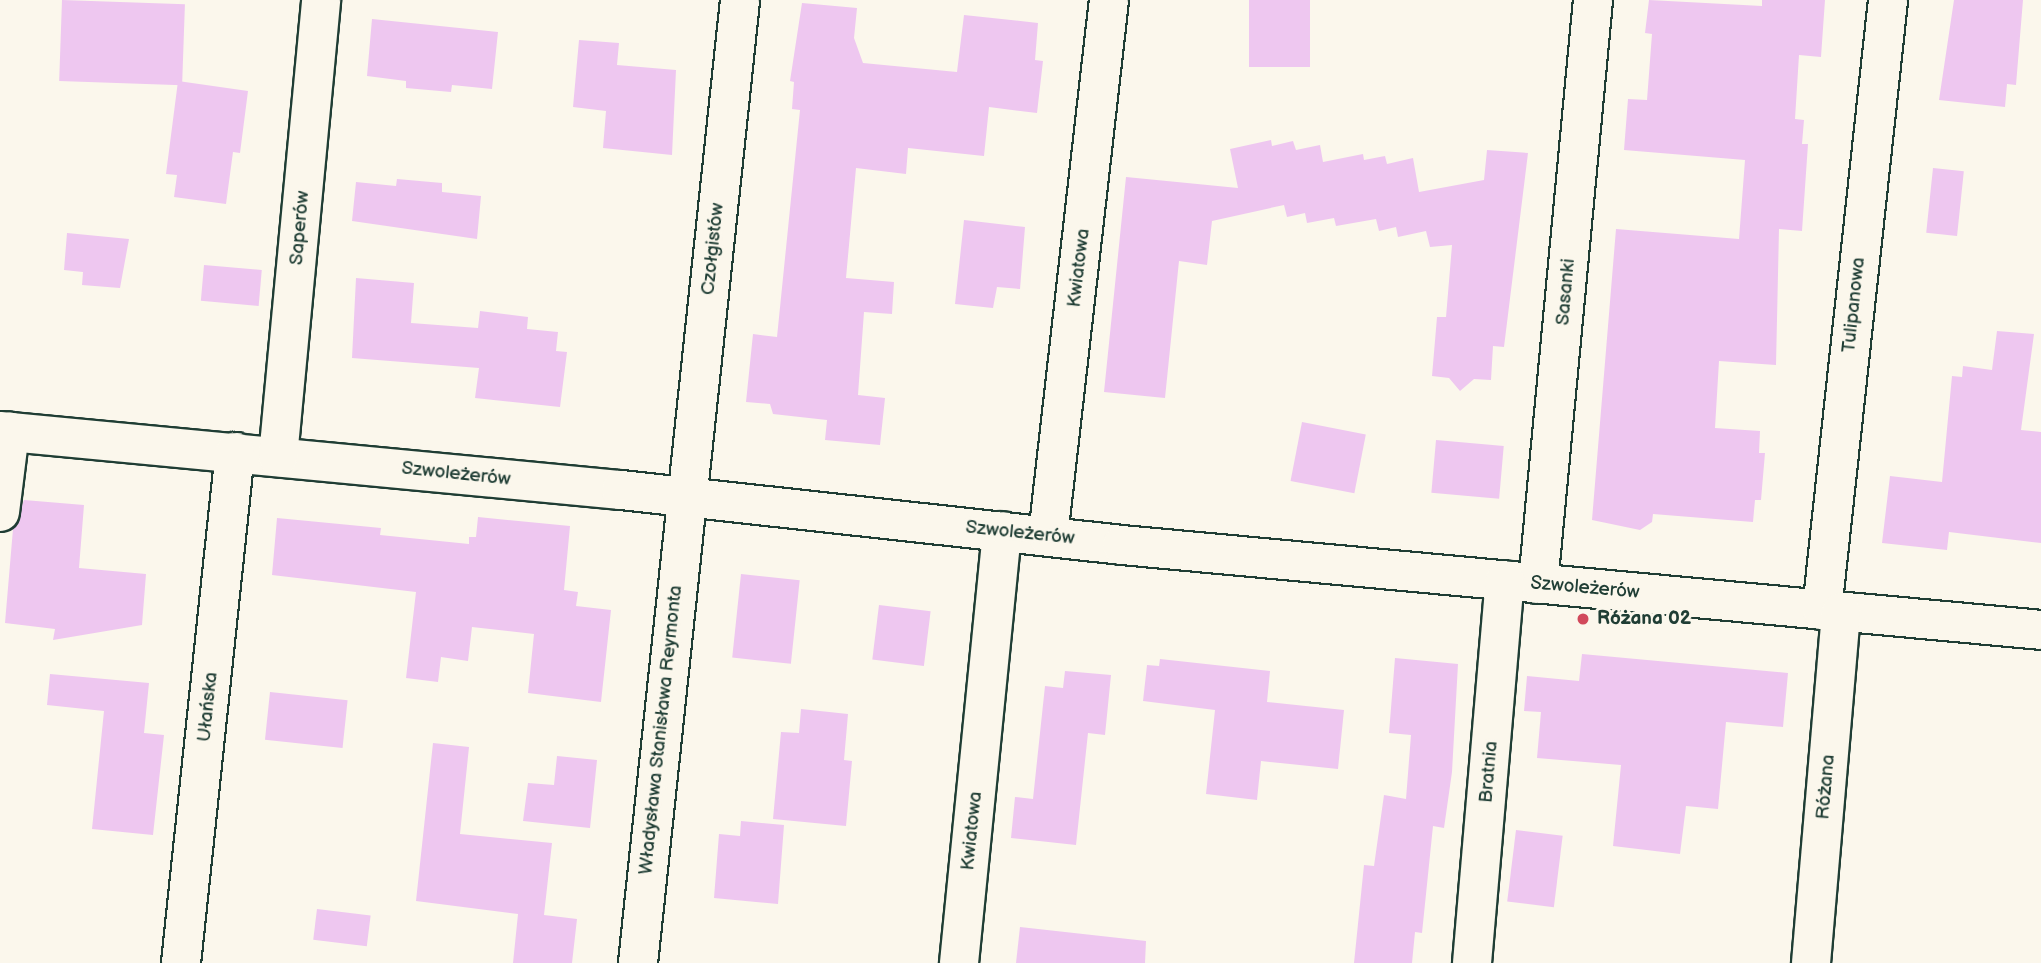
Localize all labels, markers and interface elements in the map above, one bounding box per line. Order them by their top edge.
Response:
street label: Saperów [285,190,315,266]
street label: Czołgistów [697,202,729,296]
street label: Kwiatowa [1063,227,1095,309]
street label: Tulipanowa [1838,256,1870,354]
street label: Sasanki [1552,258,1580,326]
street label: Szwoleżerów [400,457,512,491]
street label: Szwoleżerów [964,516,1076,550]
street label: Szwoleżerów [1530,572,1640,604]
street label: Władysława Stanisława Reymonta [634,584,688,876]
place label: Różana 02 [1597,608,1691,630]
marker: Różana 02 [1575,611,1591,627]
street label: Ułańska [193,671,223,743]
street label: Bratnia [1475,740,1503,804]
street label: Różana [1812,753,1840,821]
street label: Kwiatowa [957,790,987,872]

